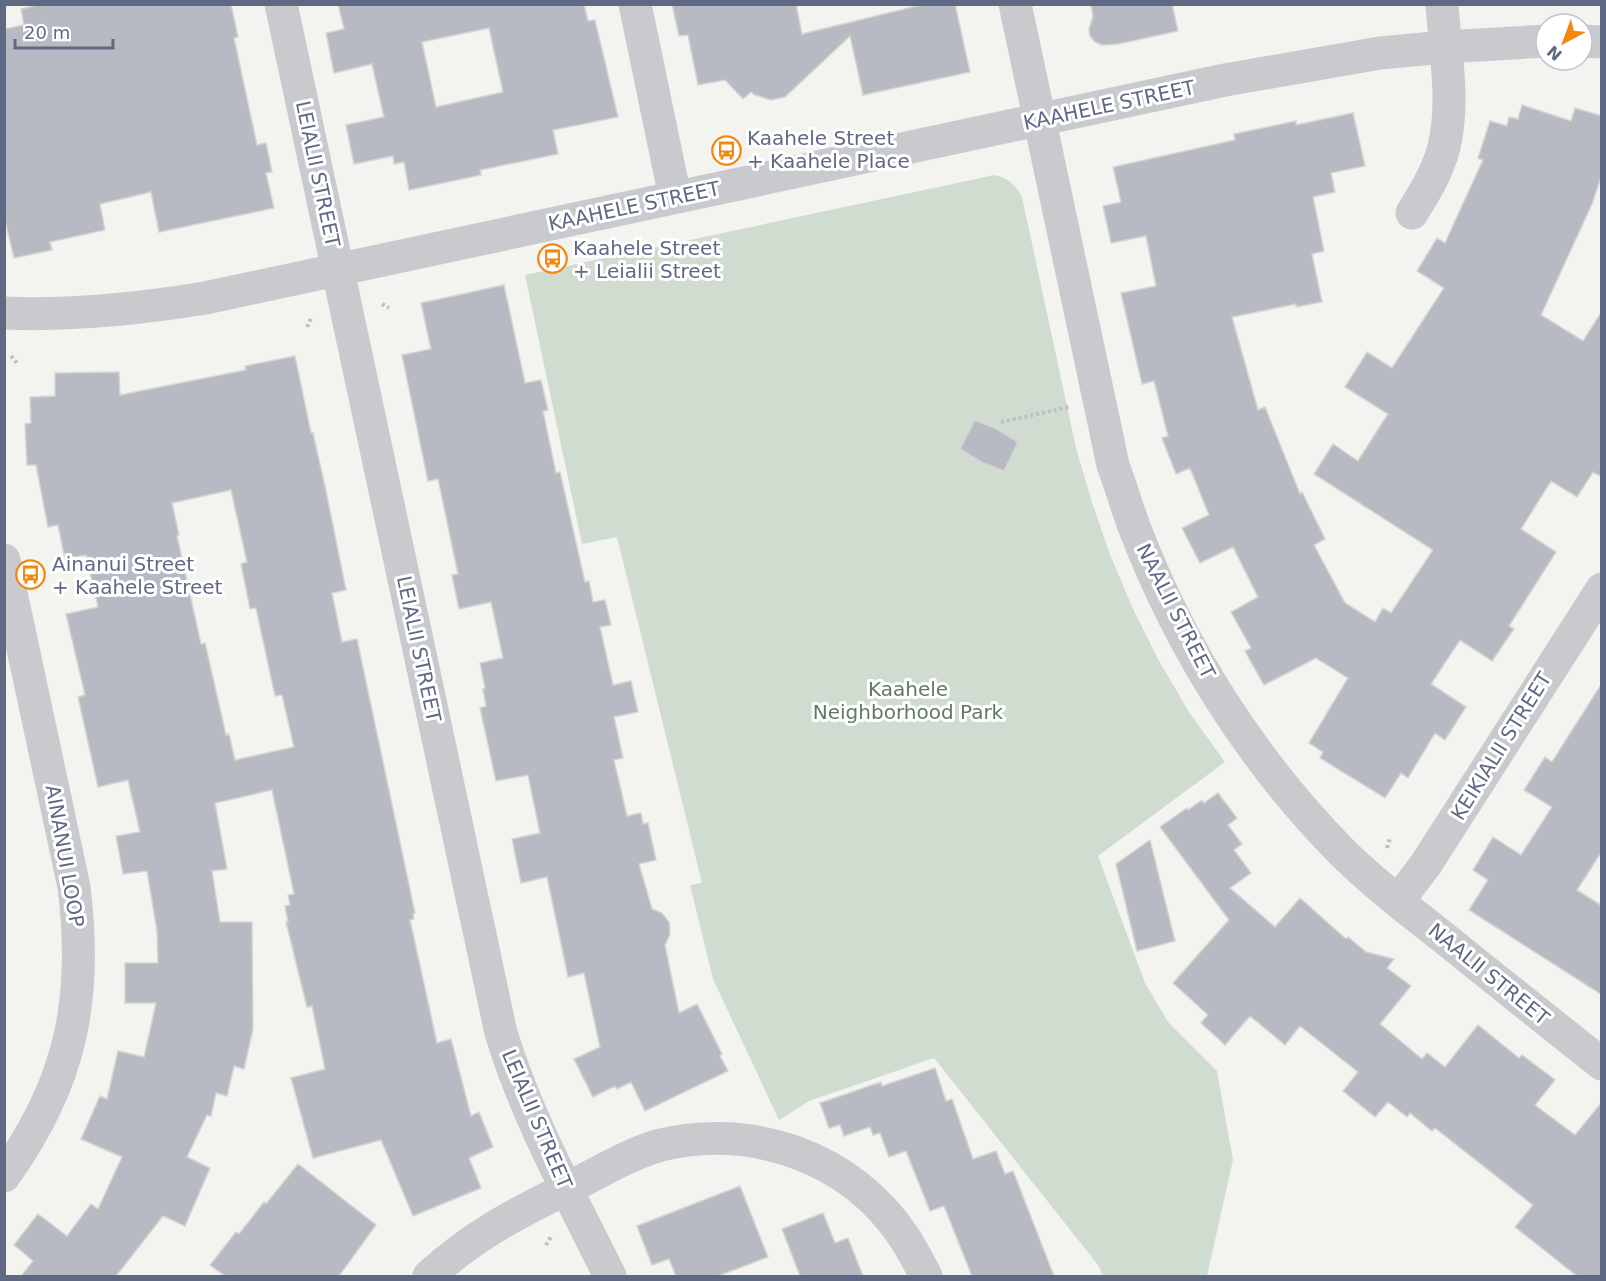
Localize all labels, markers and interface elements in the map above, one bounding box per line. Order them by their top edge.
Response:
scale bar [15,12,112,50]
north arrow [1534,12,1594,72]
text: 20 m [24,22,70,43]
text: N [1543,41,1566,65]
street label: KAAHELE STREET [1021,75,1198,135]
street label: LEIALII STREET [291,99,345,250]
place label: Kaahele Street + Kaahele Place [747,126,910,173]
bus stop icon: Kaahele Street + Kaahele Place [710,134,742,166]
street label: KAAHELE STREET [546,176,723,236]
place label: Kaahele Street + Leialii Street [573,236,721,283]
bus stop icon: Kaahele Street + Leialii Street [536,243,568,275]
street label: NAALII STREET [1132,539,1221,683]
place label: Ainanui Street + Kaahele Street [52,552,223,599]
bus stop icon: Ainanui Street + Kaahele Street [15,559,47,591]
street label: LEIALII STREET [392,574,446,725]
street label: KEIKIALII STREET [1446,667,1557,824]
park label: Kaahele Neighborhood Park [813,677,1004,724]
street label: AINANUI LOOP [41,783,89,929]
street label: NAALII STREET [1424,918,1555,1031]
street label: LEIALII STREET [497,1046,577,1193]

